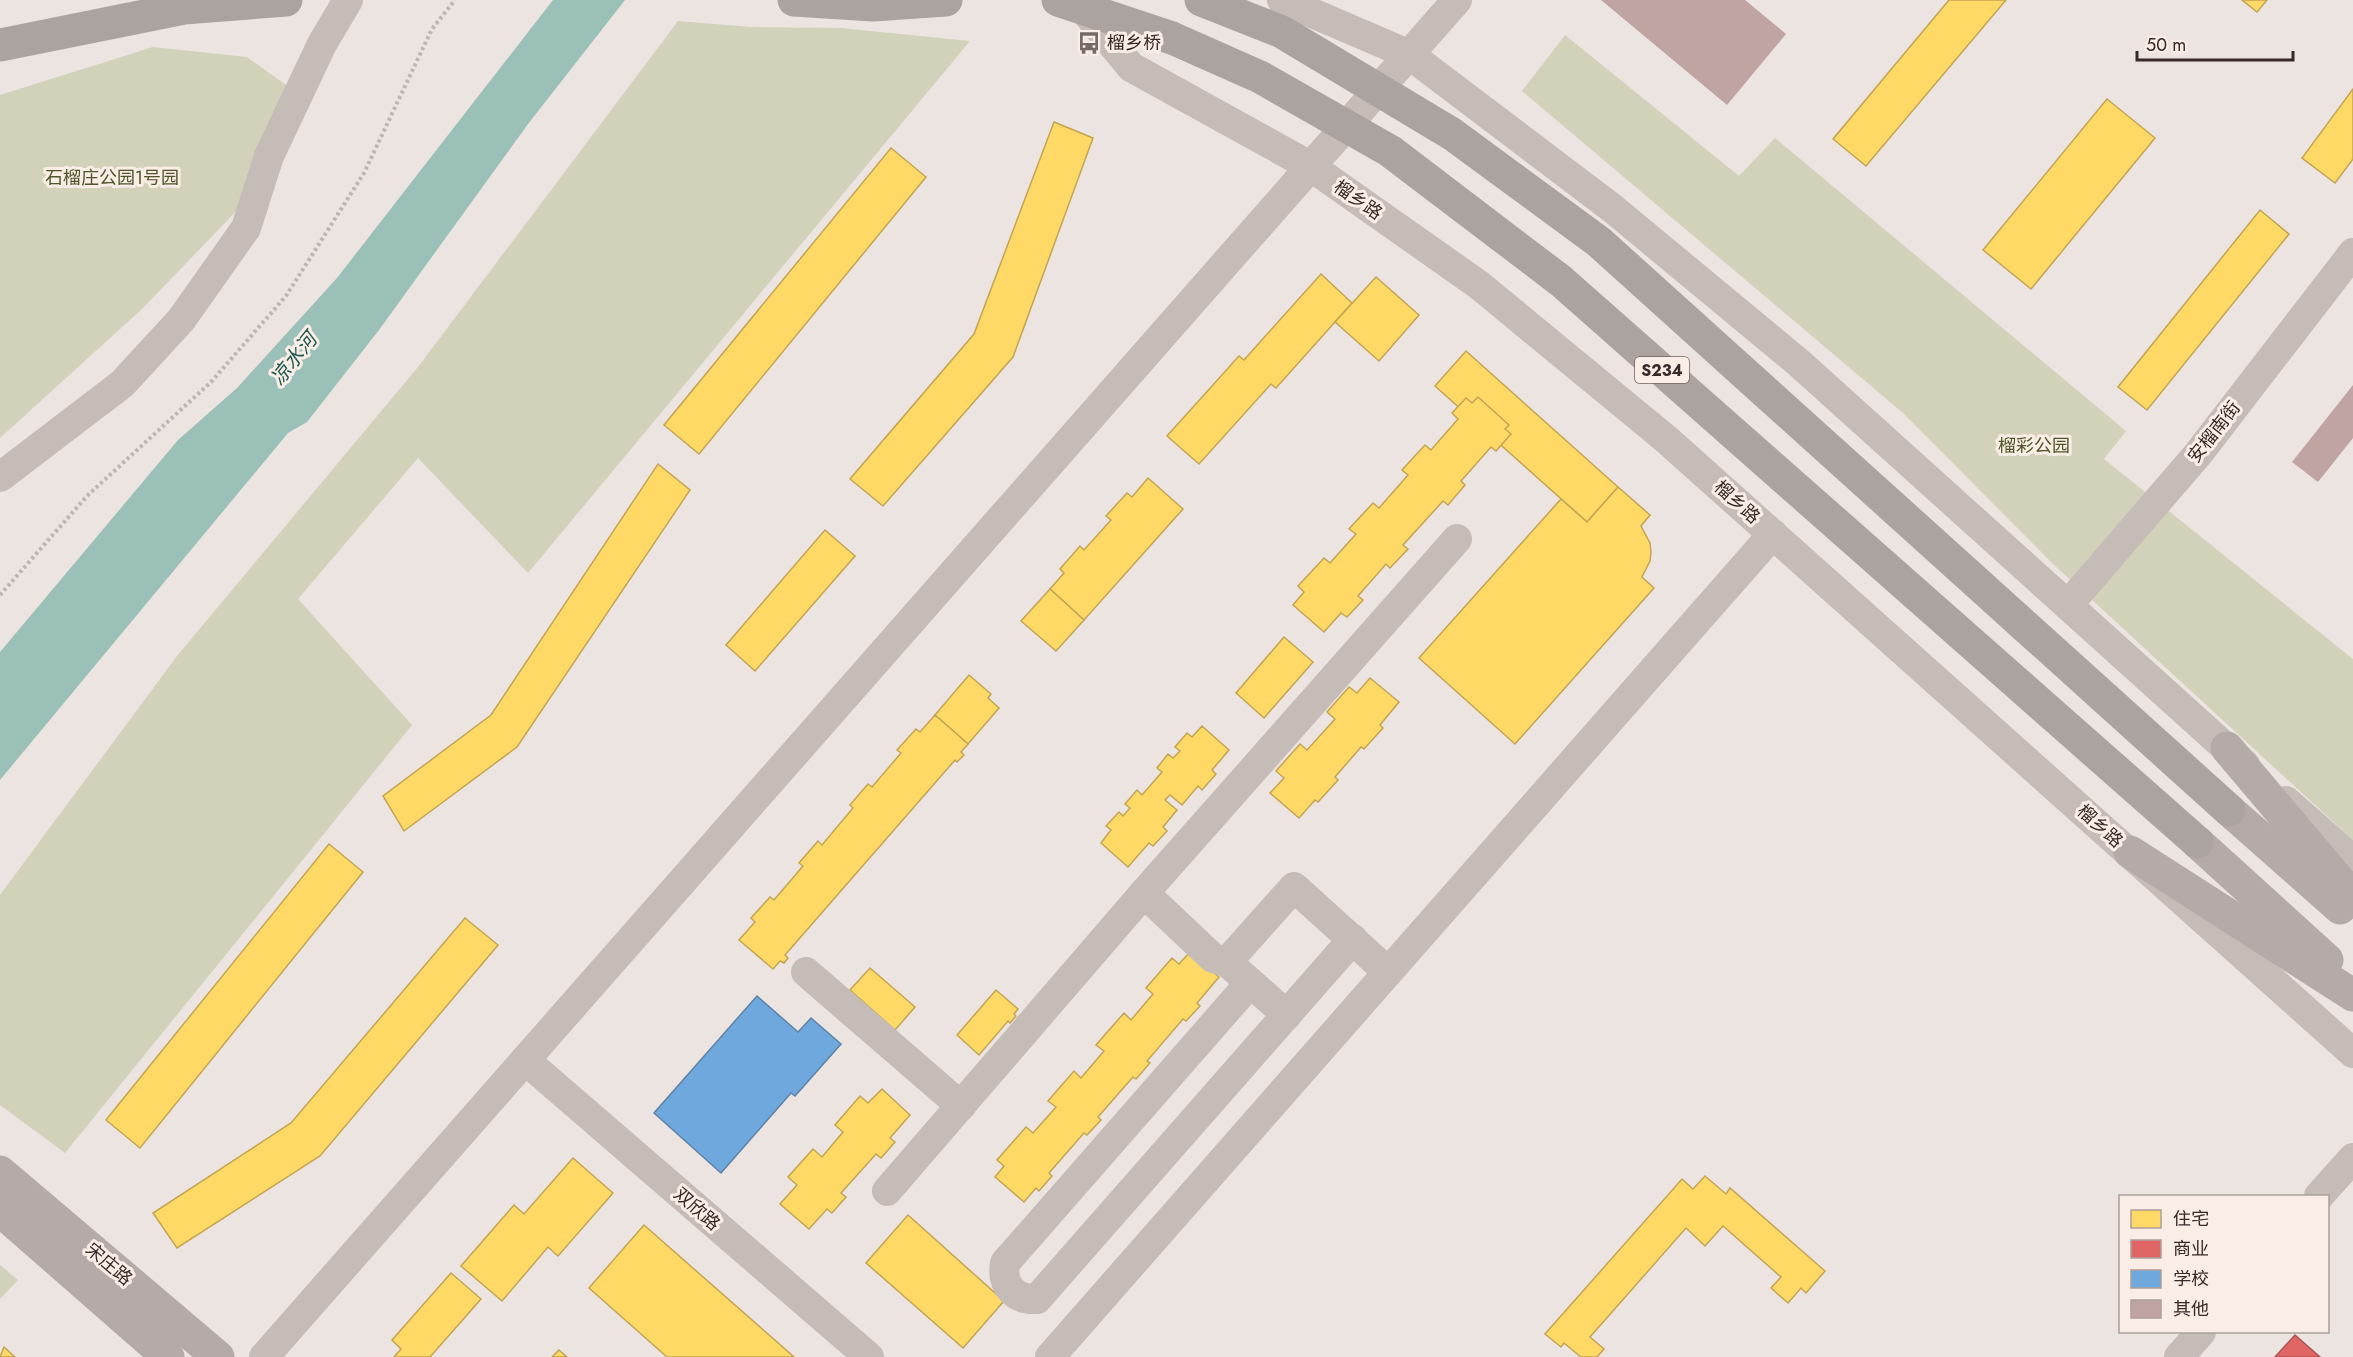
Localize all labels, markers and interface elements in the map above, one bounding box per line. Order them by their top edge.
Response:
scale bar [2137,24,2293,62]
bus stop icon: 榴乡桥 [1076,30,1102,56]
place label: 榴乡桥 [1107,30,1161,56]
text: 50 m [2146,32,2186,58]
park label: 石榴庄公园1号园 [45,165,179,191]
street label: 榴乡路 [1328,174,1388,226]
water label: 凉水河 [264,323,327,391]
road number: S234 [1635,357,1689,383]
street label: 安榴南街 [2182,396,2246,468]
park label: 榴彩公园 [1998,433,2070,459]
street label: 榴乡路 [1708,474,1766,530]
street label: 榴乡路 [2071,798,2129,854]
street label: 双欣路 [668,1181,726,1237]
legend [2119,1195,2329,1333]
text: 住宅 [2173,1206,2209,1232]
text: 商业 [2173,1236,2209,1262]
street label: 宋庄路 [80,1237,138,1291]
text: 学校 [2173,1266,2209,1292]
text: 其他 [2173,1296,2209,1322]

